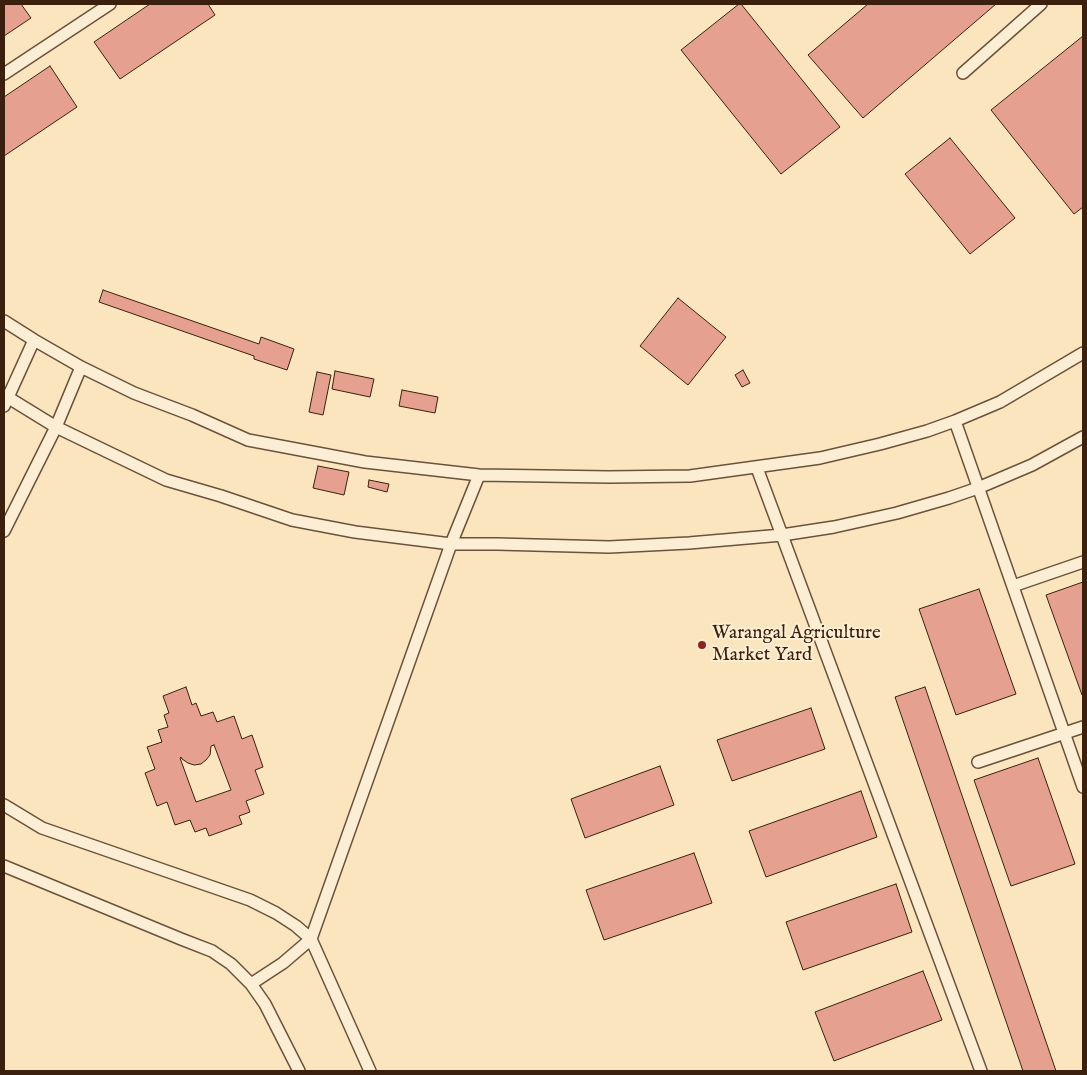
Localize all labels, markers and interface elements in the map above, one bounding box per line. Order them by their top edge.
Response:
place label: Warangal Agriculture Market Yard [712,623,881,667]
marker: Warangal Agriculture Market Yard [696,639,708,651]

